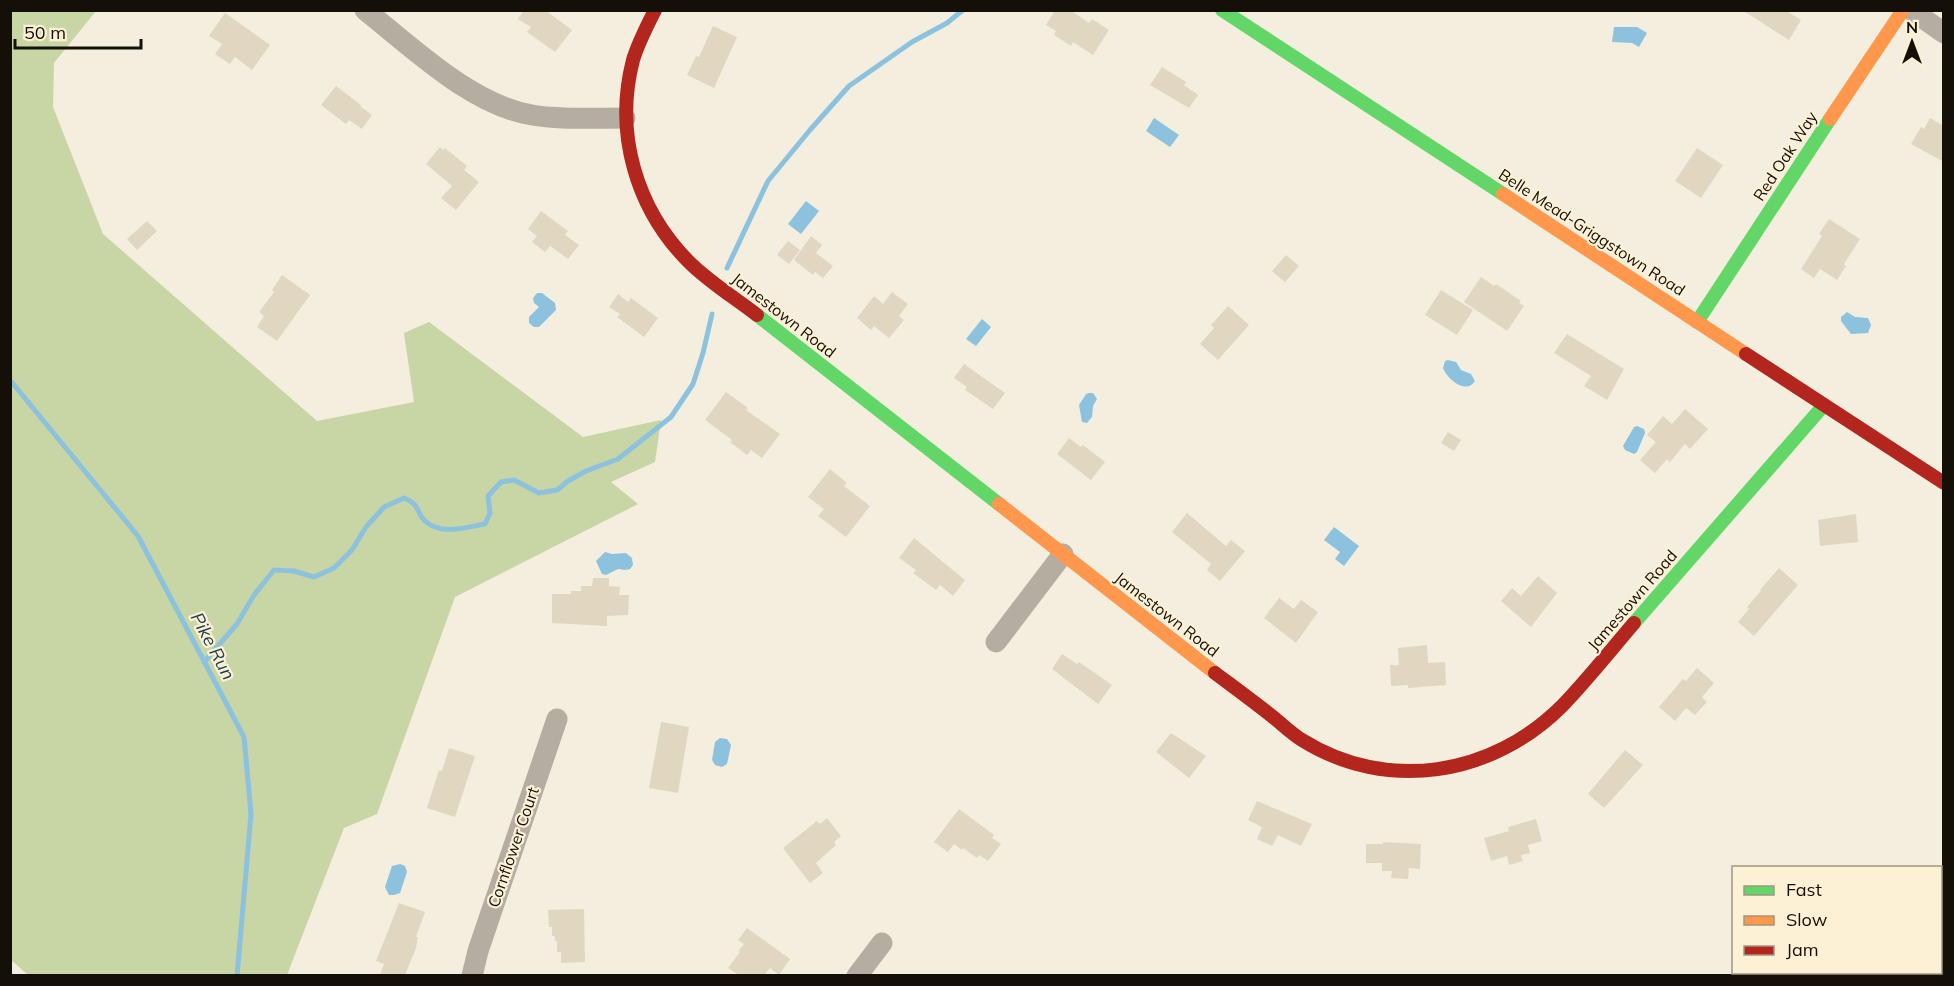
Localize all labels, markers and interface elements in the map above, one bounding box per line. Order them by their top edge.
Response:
scale bar [15,12,141,50]
north arrow [1882,12,1942,72]
text: N [1906,17,1918,37]
text: 50 m [24,21,66,44]
street label: Red Oak Way [1749,107,1822,204]
street label: Belle Mead-Griggstown Road [1495,164,1689,300]
street label: Jamestown Road [728,268,840,362]
street label: Jamestown Road [1583,546,1681,654]
street label: Jamestown Road [1111,567,1223,661]
water label: Pike Run [186,608,240,684]
street label: Cornflower Court [483,784,543,910]
legend [1732,866,1942,974]
text: Fast [1786,878,1822,901]
text: Slow [1786,908,1828,931]
text: Jam [1786,938,1819,961]

